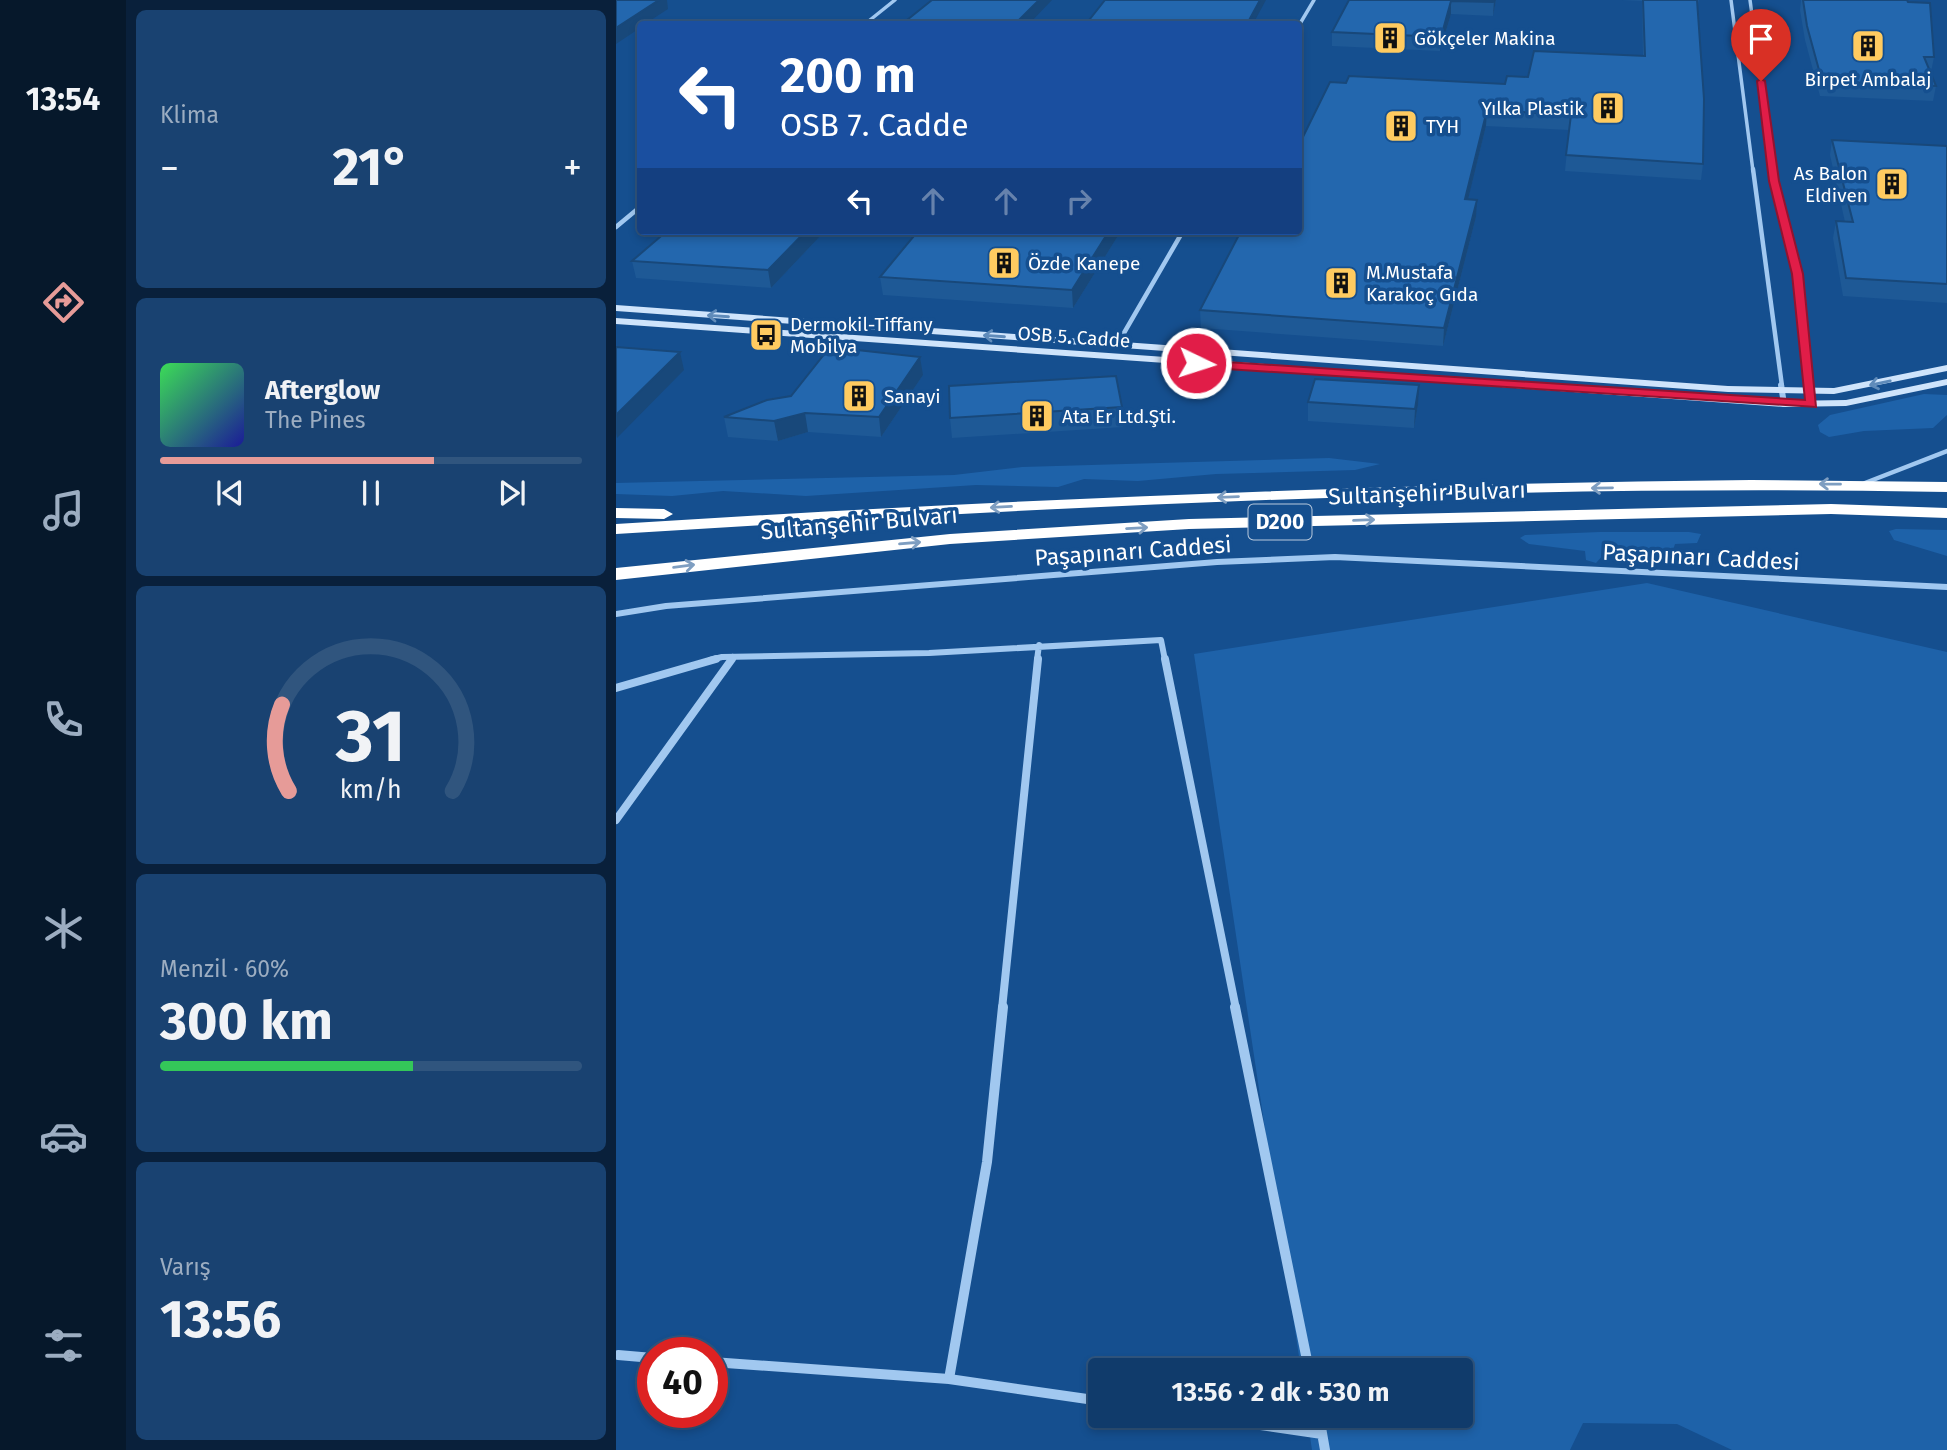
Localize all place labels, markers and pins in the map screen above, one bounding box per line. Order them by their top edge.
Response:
pin [1731,9,1791,81]
building icon: Gökçeler Makina [1371,19,1409,57]
place label: Gökçeler Makina [1414,27,1556,50]
building icon: Birpet Ambalaj [1849,27,1887,65]
place label: Birpet Ambalaj [1804,68,1932,91]
building icon: Yılka Plastik [1589,89,1627,127]
place label: Yılka Plastik [1481,97,1584,120]
building icon: TYH [1382,107,1420,145]
place label: TYH [1426,115,1459,138]
place label: As Balon Eldiven [1794,162,1868,207]
building icon: As Balon Eldiven [1873,165,1911,203]
building icon: Özde Kanepe [985,244,1023,282]
place label: Özde Kanepe [1028,252,1140,275]
place label: M.Mustafa Karakoç Gıda [1366,261,1478,306]
building icon: M.Mustafa Karakoç Gıda [1322,264,1360,302]
place label: Dermokil-Tiffany Mobilya [790,313,933,358]
bus stop icon: Dermokil-Tiffany Mobilya [747,316,785,354]
building icon: Sanayi [840,377,878,415]
place label: Sanayi [884,385,941,408]
building icon: Ata Er Ltd.Şti. [1018,397,1056,435]
place label: Ata Er Ltd.Şti. [1062,405,1176,428]

